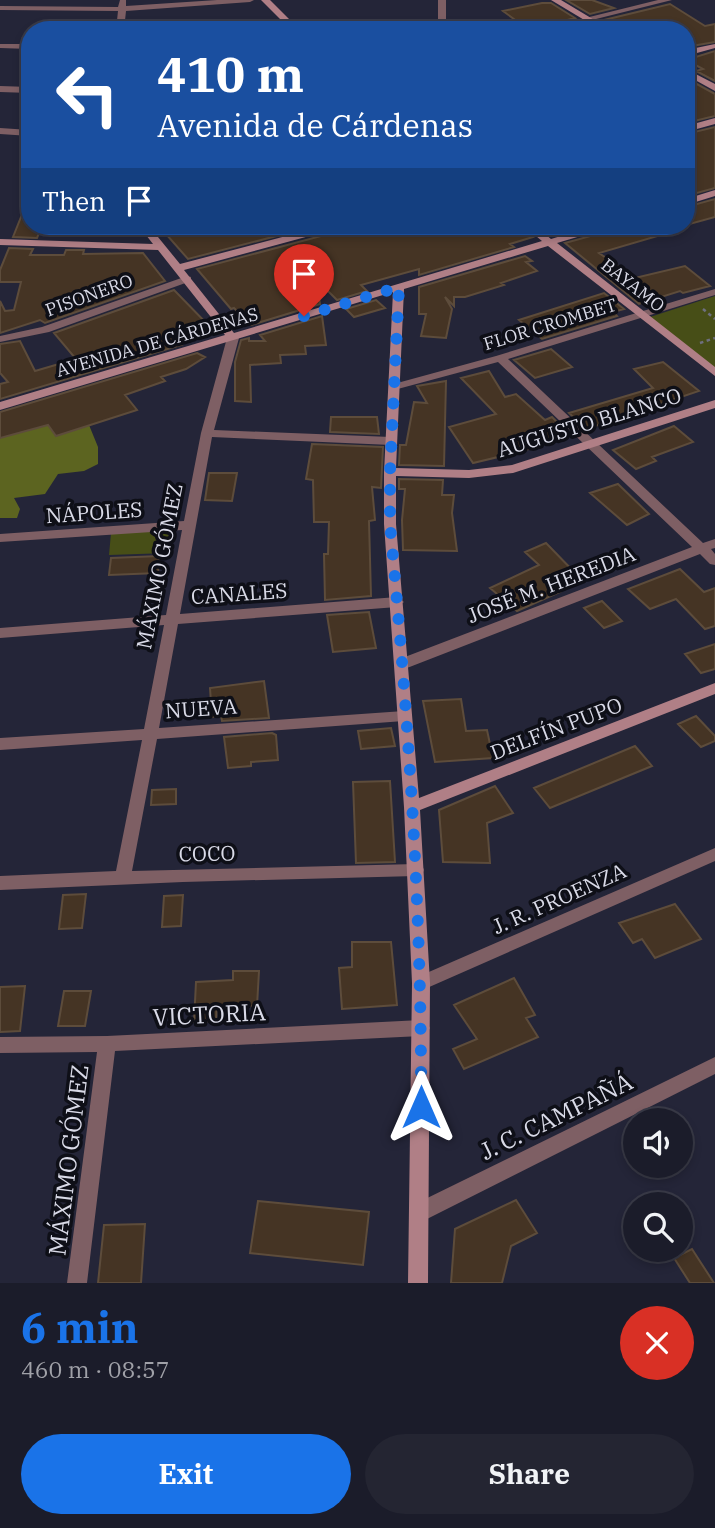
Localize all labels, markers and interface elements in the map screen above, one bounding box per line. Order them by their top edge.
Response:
text: 410 m [157,42,304,105]
icon: left [42,49,133,140]
text: Avenida de Cárdenas [157,104,473,146]
icon: arrive [120,182,158,220]
text: Then [42,184,106,218]
pin [274,244,334,316]
street label: BAYAMO [597,253,669,317]
icon: arrive [285,255,323,293]
street label: PISONERO [42,269,136,321]
street label: FLOR CROMBET [480,293,620,355]
street label: AVENIDA DE CÁRDENAS [53,302,261,382]
street label: AUGUSTO BLANCO [493,381,685,463]
street label: MÁXIMO GÓMEZ [129,481,189,651]
street label: NÁPOLES [45,495,143,529]
street label: JOSÉ M. HEREDIA [463,539,640,629]
street label: CANALES [190,576,288,610]
street label: DELFÍN PUPO [486,690,626,766]
street label: NUEVA [164,691,239,724]
street label: COCO [178,839,236,867]
street label: J. R. PROENZA [488,856,631,940]
street label: VICTORIA [152,995,267,1033]
street label: MÁXIMO GÓMEZ [40,1063,96,1257]
street label: J. C. CAMPAÑÁ [474,1065,638,1167]
position arrow [384,1070,458,1144]
map controls [623,1108,693,1262]
button: sound [623,1108,693,1178]
button: search [623,1192,693,1262]
text: 6 min [21,1300,139,1355]
button: close [620,1306,694,1380]
text: 460 m · 08:57 [21,1354,170,1384]
button: Exit [21,1434,351,1514]
button: Share [365,1434,694,1514]

